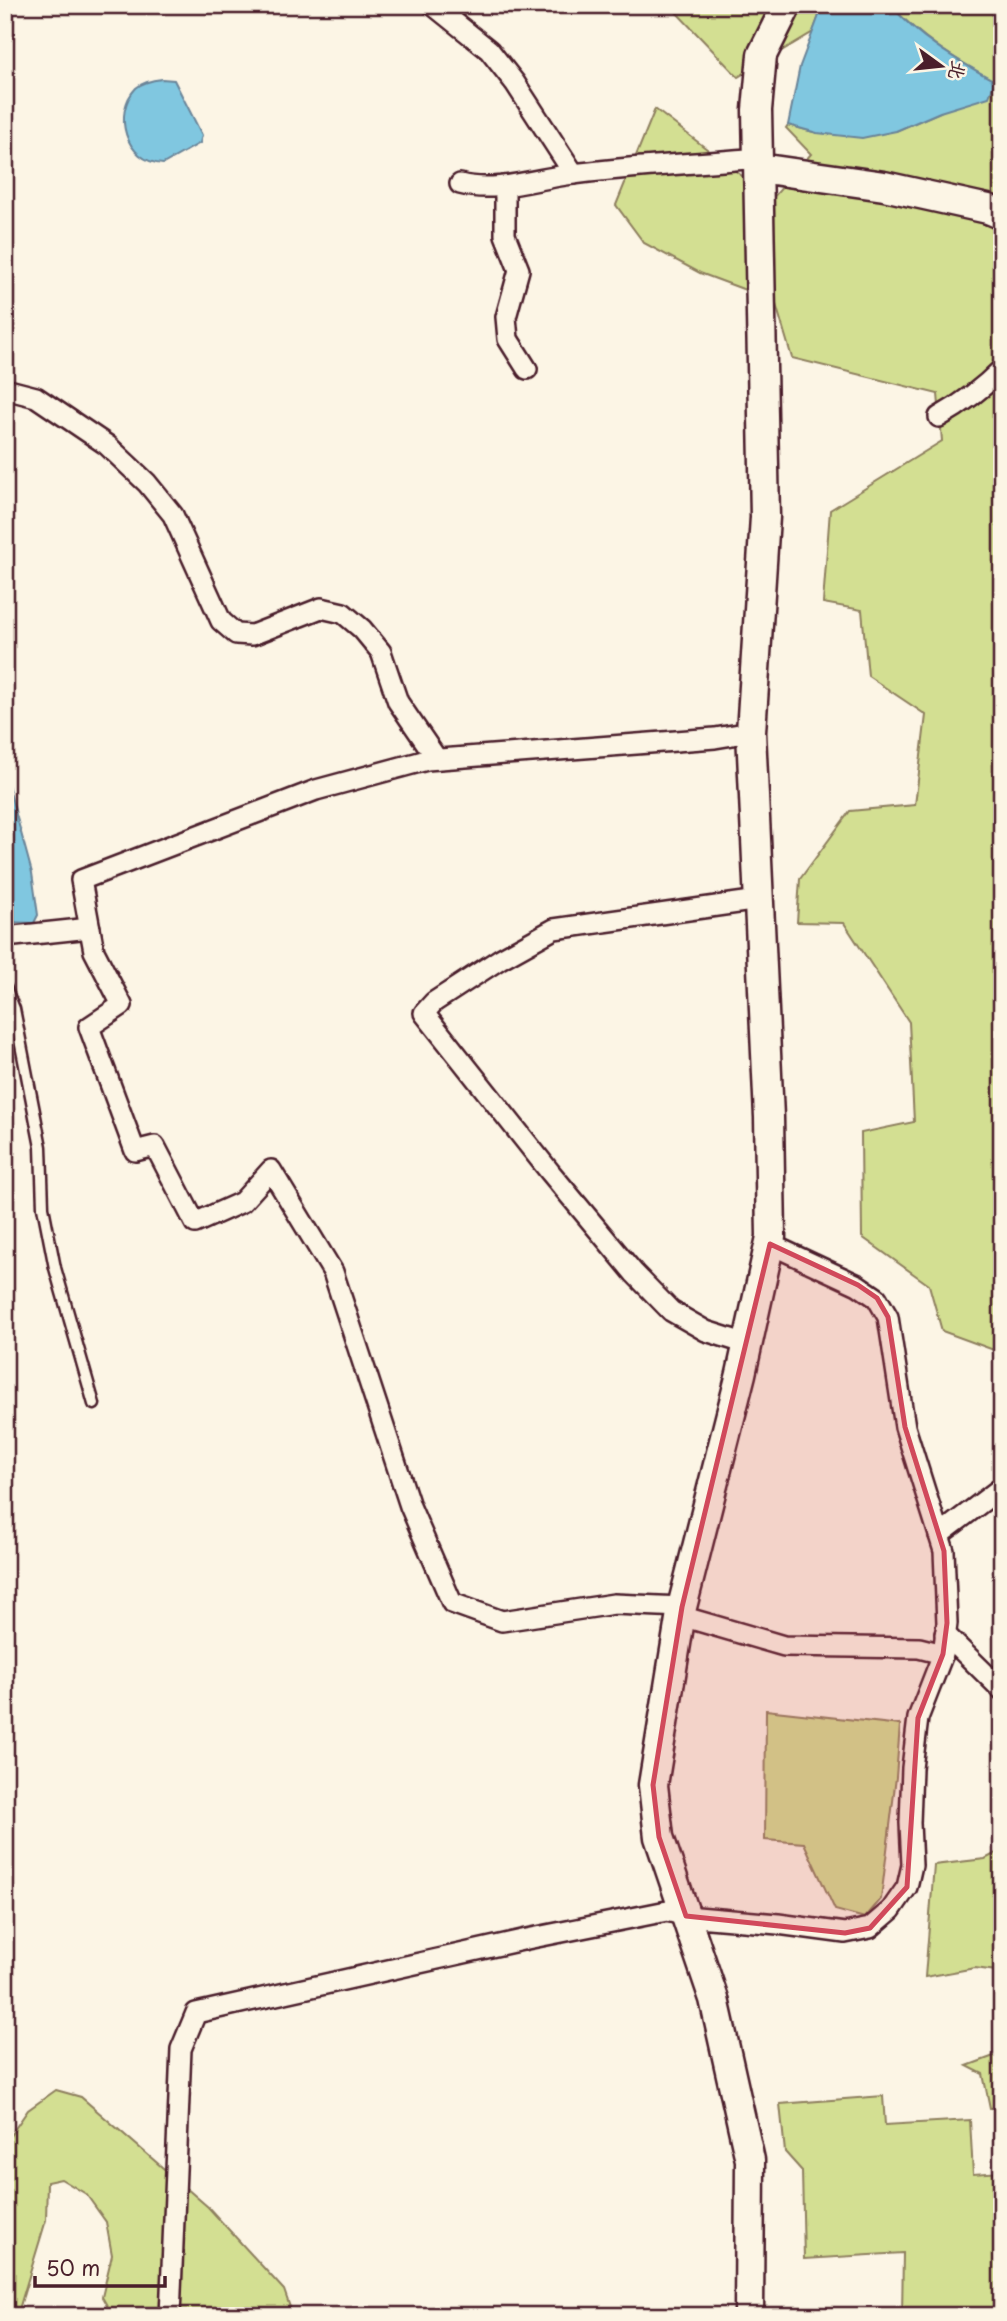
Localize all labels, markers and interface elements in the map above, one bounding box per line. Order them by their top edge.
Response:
north arrow [906,32,976,102]
text: 北 [942,58,974,83]
scale bar [35,2244,164,2288]
text: 50 m [46,2251,100,2283]

